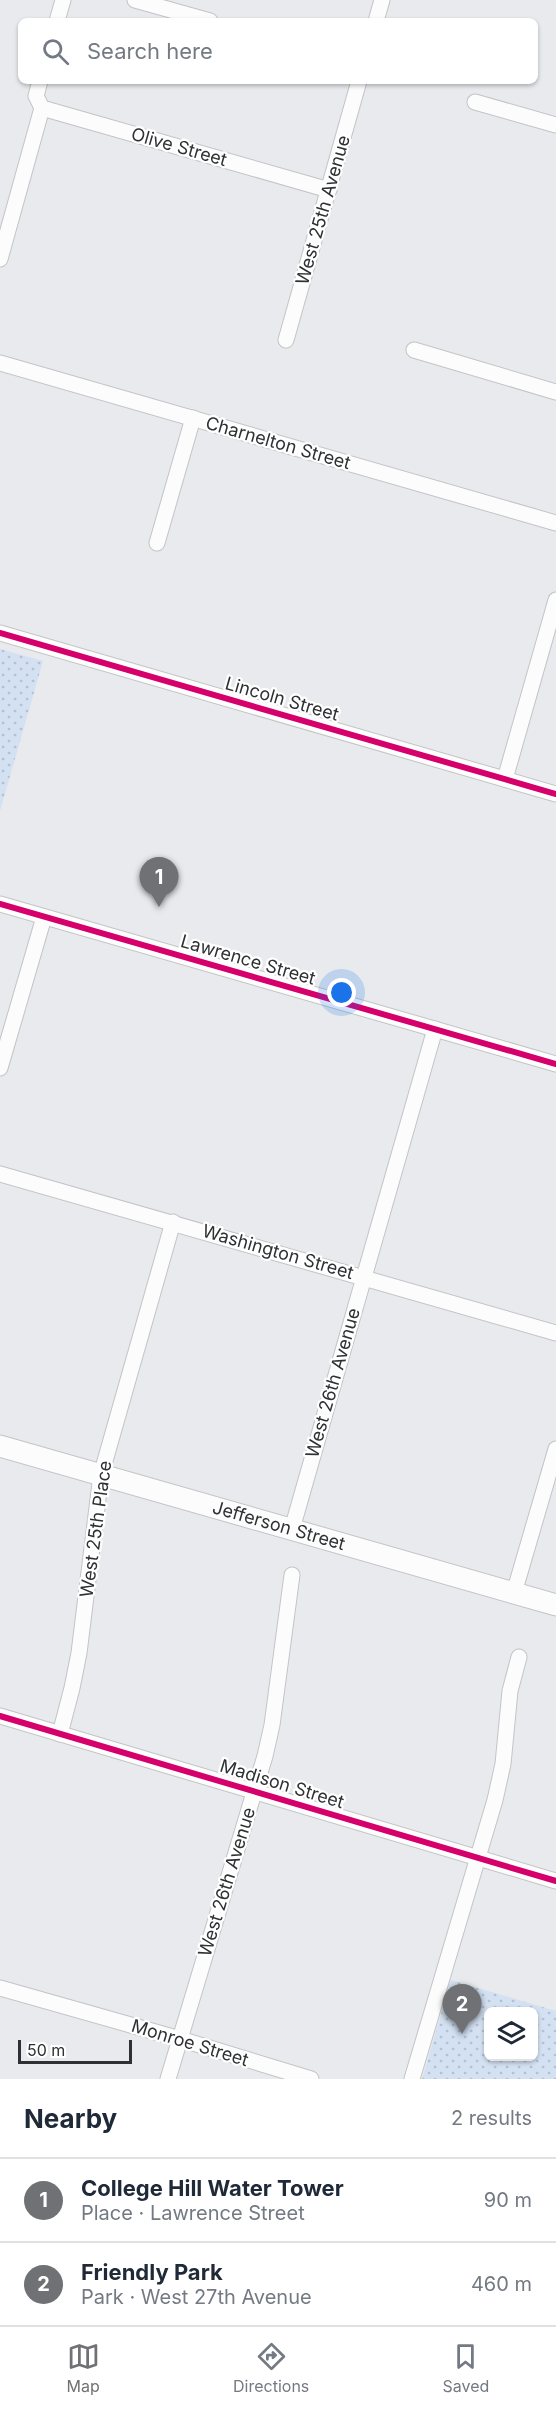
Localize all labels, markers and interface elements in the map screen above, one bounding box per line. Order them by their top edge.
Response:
search box [18,18,538,84]
icon: search [39,35,72,68]
text: Search here [87,38,213,64]
street label: Olive Street [129,123,230,170]
street label: West 25th Avenue [291,133,354,287]
street label: Charnelton Street [203,412,353,473]
street label: Lincoln Street [223,672,341,725]
pin: 1 [140,858,178,907]
street label: Lawrence Street [178,930,318,989]
your location [327,978,356,1007]
street label: Washington Street [200,1220,356,1283]
street label: West 26th Avenue [301,1306,364,1460]
street label: West 25th Place [76,1459,116,1599]
street label: Jefferson Street [210,1496,348,1554]
street label: Madison Street [218,1755,347,1812]
street label: West 26th Avenue [194,1805,259,1959]
pin: 2 [442,1984,482,2034]
map controls [484,2007,538,2061]
button: layers [484,2007,538,2061]
street label: Monroe Street [129,2015,251,2070]
scale bar [18,2037,132,2064]
text: 50 m [27,2040,65,2060]
text: Nearby [24,2103,117,2134]
text: 2 results [451,2106,532,2130]
text: College Hill Water Tower [81,2175,344,2201]
text: 1 [39,2188,48,2212]
text: 90 m [484,2188,532,2212]
text: Place · Lawrence Street [81,2201,305,2225]
text: Friendly Park [81,2259,223,2285]
text: 2 [37,2272,50,2296]
text: 460 m [471,2272,532,2296]
text: Park · West 27th Avenue [81,2285,312,2309]
tab: Map [67,2340,100,2396]
tab: Directions [233,2340,309,2396]
tab: Saved [443,2340,489,2396]

